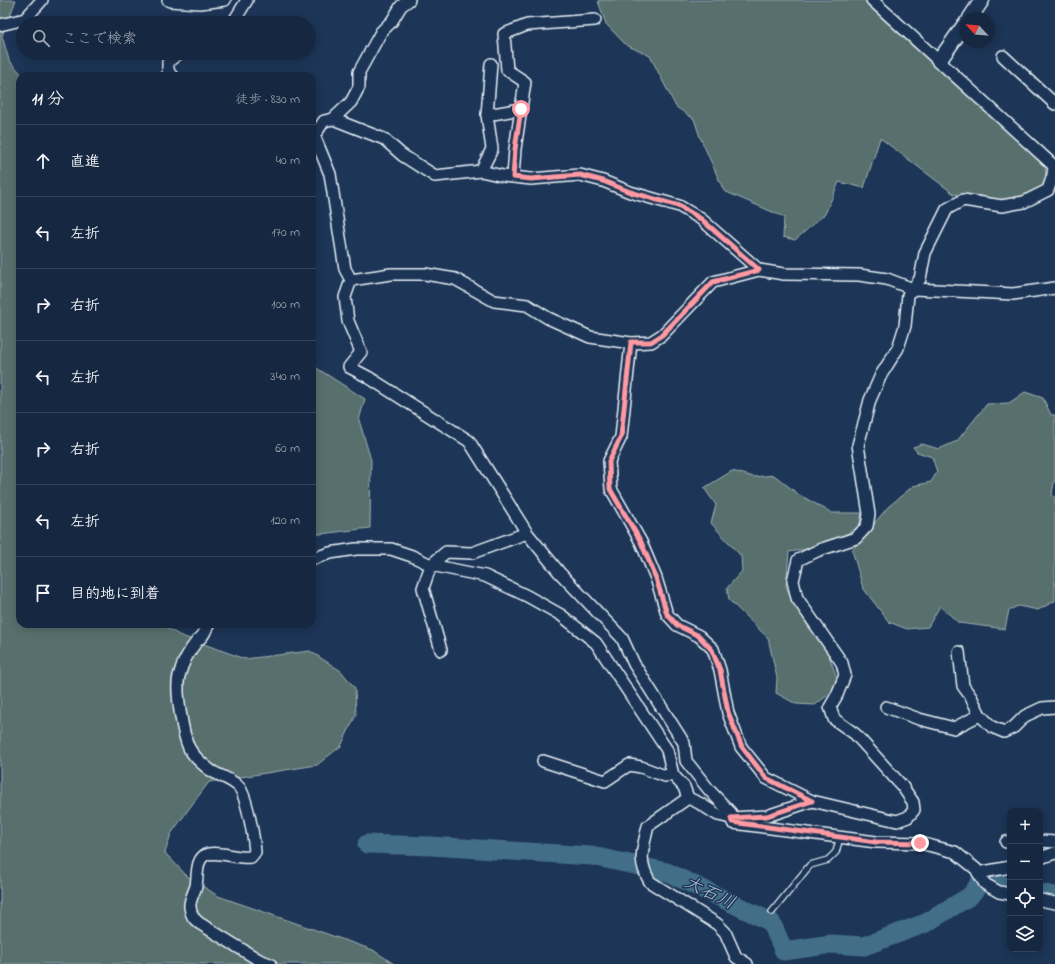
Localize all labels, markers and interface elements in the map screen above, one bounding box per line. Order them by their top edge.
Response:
north arrow [959,12,995,48]
search box [16,16,316,60]
icon: search [30,27,52,49]
text: ここで検索 [62,28,137,50]
text: 11 分 [32,87,64,112]
text: 徒歩 · 830 m [236,90,300,109]
route start [512,100,530,118]
icon: ahead [32,150,54,172]
text: 直進 [70,151,100,173]
text: 40 m [276,151,300,170]
icon: left [32,222,54,244]
text: 左折 [70,223,100,245]
text: 170 m [272,223,300,242]
icon: right [32,294,54,316]
text: 右折 [70,295,100,317]
text: 100 m [271,295,300,314]
icon: left [32,366,54,388]
text: 左折 [70,367,100,389]
text: 340 m [270,367,300,386]
icon: right [32,438,54,460]
text: 右折 [70,439,100,461]
text: 60 m [275,439,300,458]
icon: left [32,510,54,532]
text: 左折 [70,511,100,533]
text: 120 m [270,511,300,530]
icon: arrive [32,582,54,604]
text: 目的地に到着 [70,583,160,605]
map controls [1007,808,1043,952]
button: + [1007,808,1043,844]
route end [911,834,929,852]
button: − [1007,844,1043,880]
water label: 大石川 [679,870,739,917]
button: locate [1007,880,1043,916]
button: layers [1007,916,1043,952]

